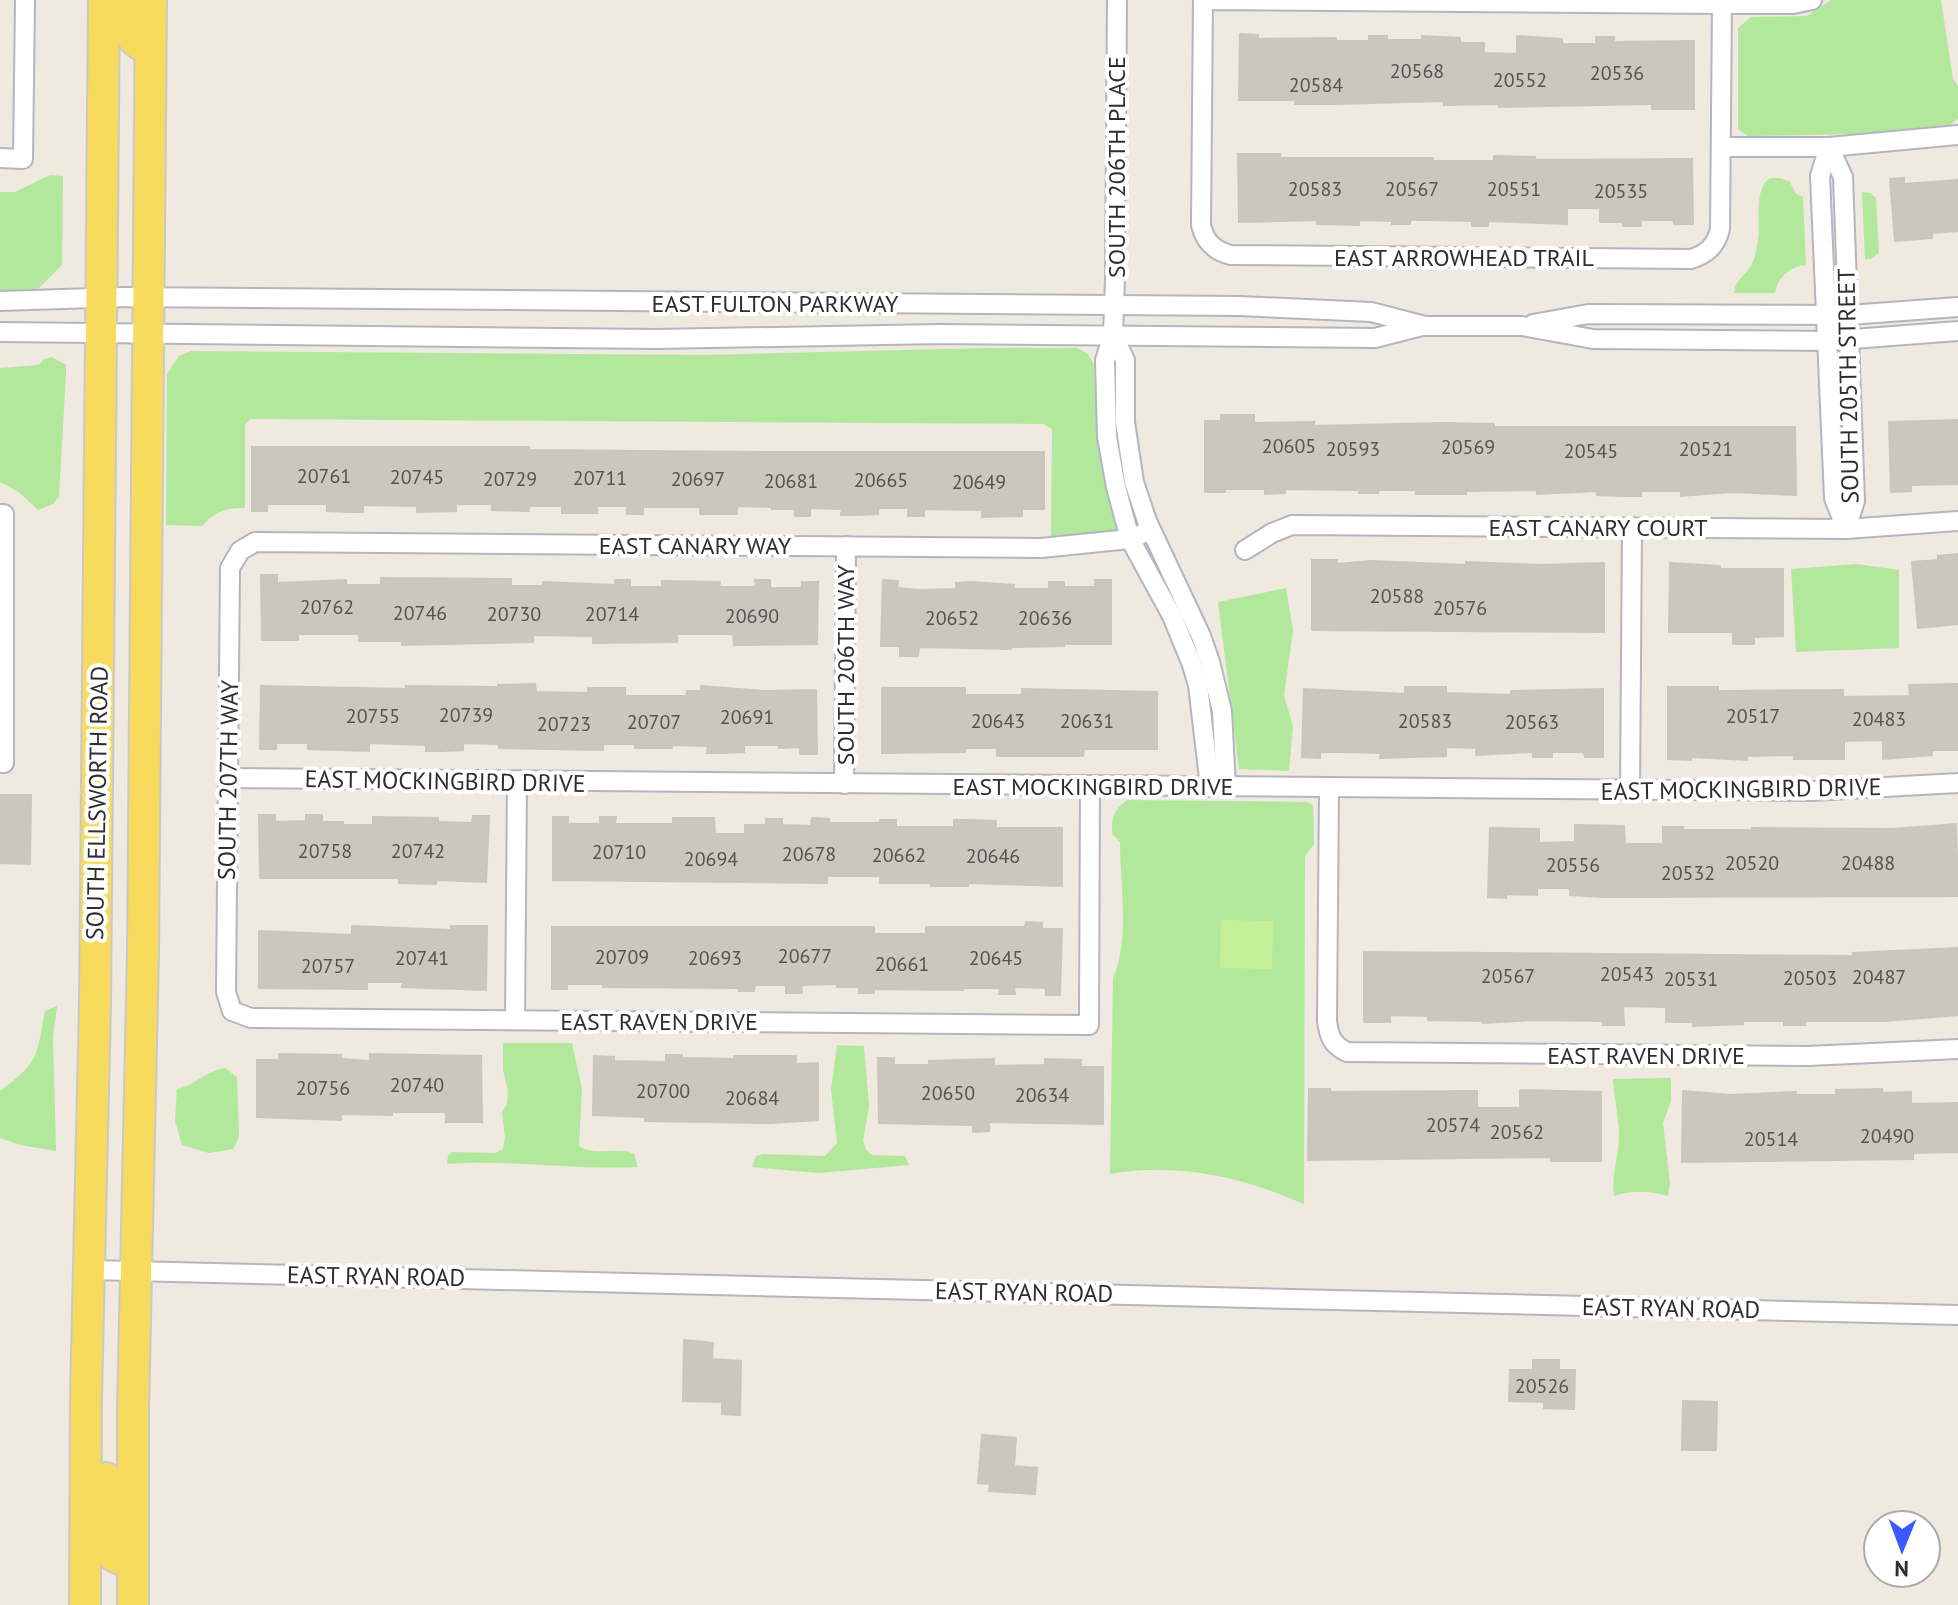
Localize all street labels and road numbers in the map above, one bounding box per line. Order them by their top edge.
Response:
street label: SOUTH 206TH PLACE [1101,56,1132,278]
street label: EAST ARROWHEAD TRAIL [1334,242,1594,273]
street label: SOUTH 205TH STREET [1830,268,1866,504]
street label: EAST FULTON PARKWAY [652,288,899,319]
street label: EAST CANARY COURT [1489,512,1708,543]
street label: EAST CANARY WAY [599,530,792,561]
street label: SOUTH 206TH WAY [830,564,861,765]
street label: SOUTH ELLSWORTH ROAD [79,666,115,940]
street label: SOUTH 207TH WAY [211,679,245,880]
street label: EAST MOCKINGBIRD DRIVE [304,763,586,799]
street label: EAST MOCKINGBIRD DRIVE [953,771,1233,802]
street label: EAST MOCKINGBIRD DRIVE [1600,771,1882,807]
street label: EAST RAVEN DRIVE [560,1006,758,1037]
street label: EAST RAVEN DRIVE [1547,1040,1745,1071]
street label: EAST RYAN ROAD [287,1259,465,1293]
street label: EAST RYAN ROAD [935,1275,1113,1309]
street label: EAST RYAN ROAD [1582,1291,1760,1325]

